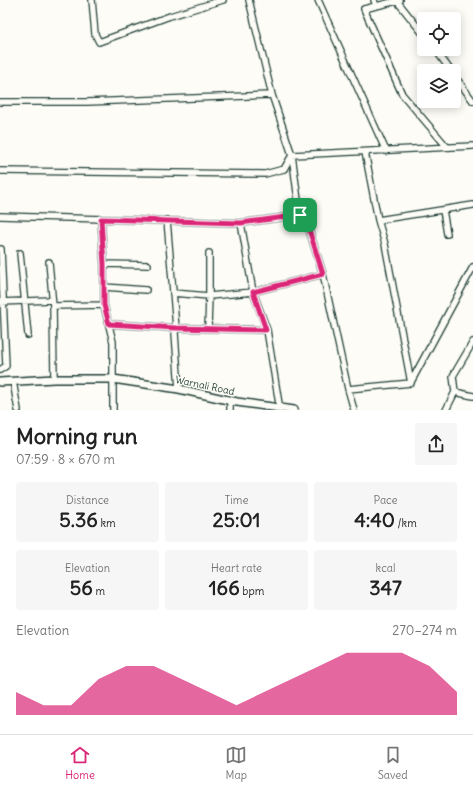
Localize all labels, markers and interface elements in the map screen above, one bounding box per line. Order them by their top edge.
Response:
map controls [417,12,461,108]
button: locate [417,12,461,56]
button: layers [417,64,461,108]
pin [283,198,317,232]
icon: arrive [289,204,311,226]
street label: Warnali Road [174,373,236,398]
text: Morning run [16,422,138,450]
button: share [415,423,457,465]
text: 07:59 · 8 × 670 m [16,451,115,468]
text: Distance [66,493,109,507]
text: Time [225,493,248,507]
text: Pace [374,493,397,507]
text: 5.36 [59,507,98,532]
text: 25:01 [212,507,261,532]
text: 4:40 [354,507,395,532]
text: km [98,516,116,530]
text: /km [395,516,417,530]
text: Elevation [65,561,110,575]
text: Heart rate [211,561,262,575]
text: kcal [376,561,395,575]
text: 56 [70,575,93,600]
text: 166 [209,575,240,600]
text: 347 [369,575,402,600]
text: m [93,584,105,598]
text: bpm [240,584,264,598]
text: Elevation [16,622,69,639]
text: 270–274 m [392,622,457,639]
tab: Home [65,744,95,782]
tab: Map [225,744,247,782]
tab: Saved [378,744,408,782]

